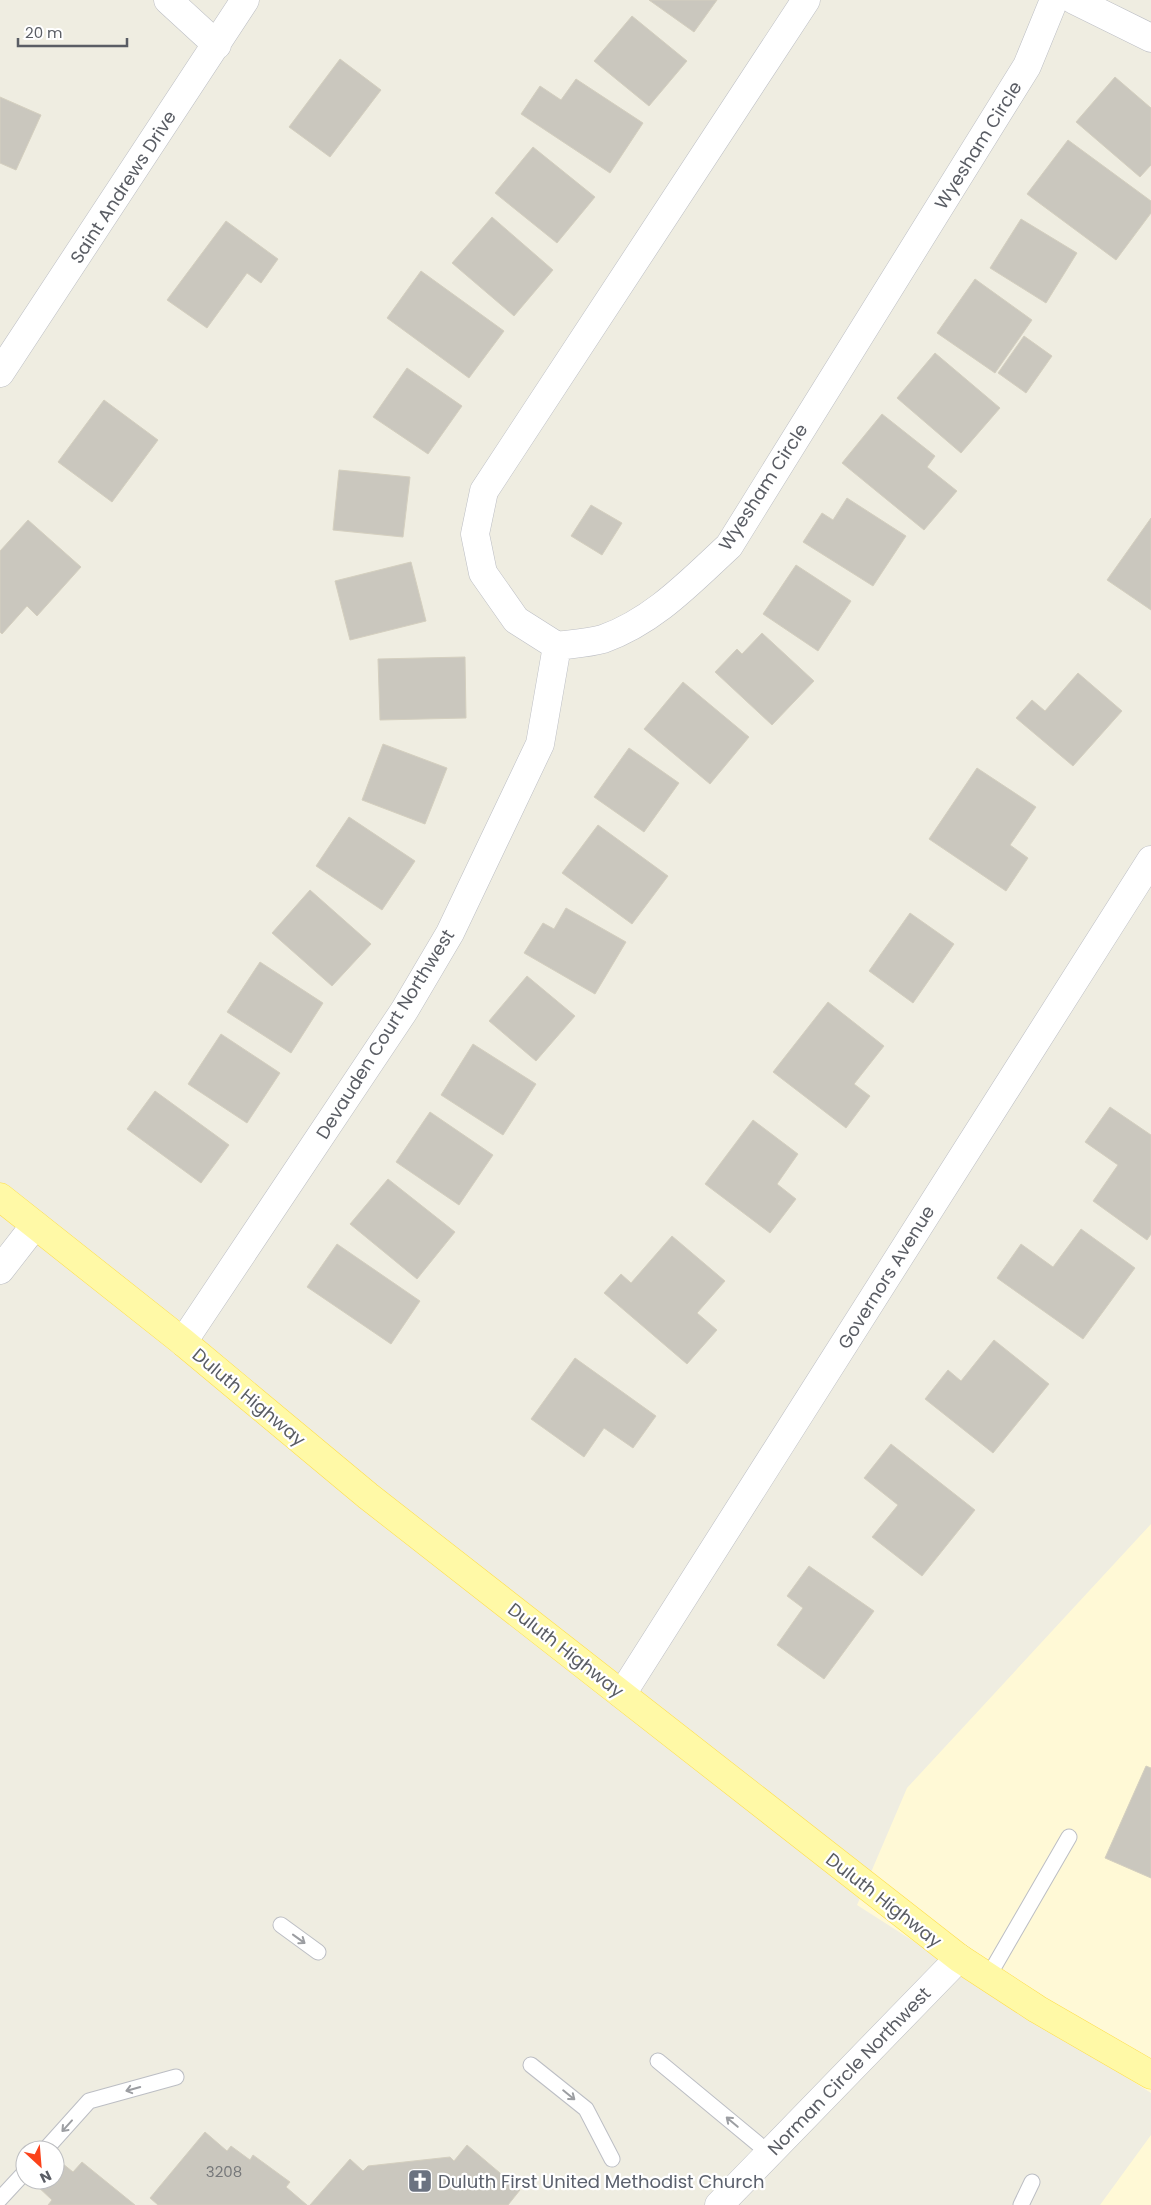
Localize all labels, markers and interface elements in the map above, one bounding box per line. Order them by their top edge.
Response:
scale bar [18,15,126,47]
text: 20 m [25,22,63,43]
street label: Wyesham Circle [928,76,1028,214]
street label: Saint Andrews Drive [64,106,182,268]
street label: Wyesham Circle [713,419,813,555]
street label: Devauden Court Northwest [310,924,460,1144]
street label: Governors Avenue [832,1200,940,1354]
street label: Duluth Highway [187,1342,311,1452]
street label: Duluth Highway [503,1597,629,1703]
street label: Duluth Highway [821,1847,947,1953]
one-way arrow [292,1933,305,1944]
street label: Norman Circle Northwest [762,1981,936,2161]
one-way arrow [125,2085,141,2094]
one-way arrow [563,2090,576,2101]
one-way arrow [725,2116,738,2127]
one-way arrow [61,2119,73,2132]
north arrow [15,2140,65,2190]
house number: 3208 [206,2161,242,2182]
text: N [37,2165,55,2188]
church icon: Duluth First United Methodist Church [407,2168,433,2194]
place label: Duluth First United Methodist Church [438,2169,765,2194]

